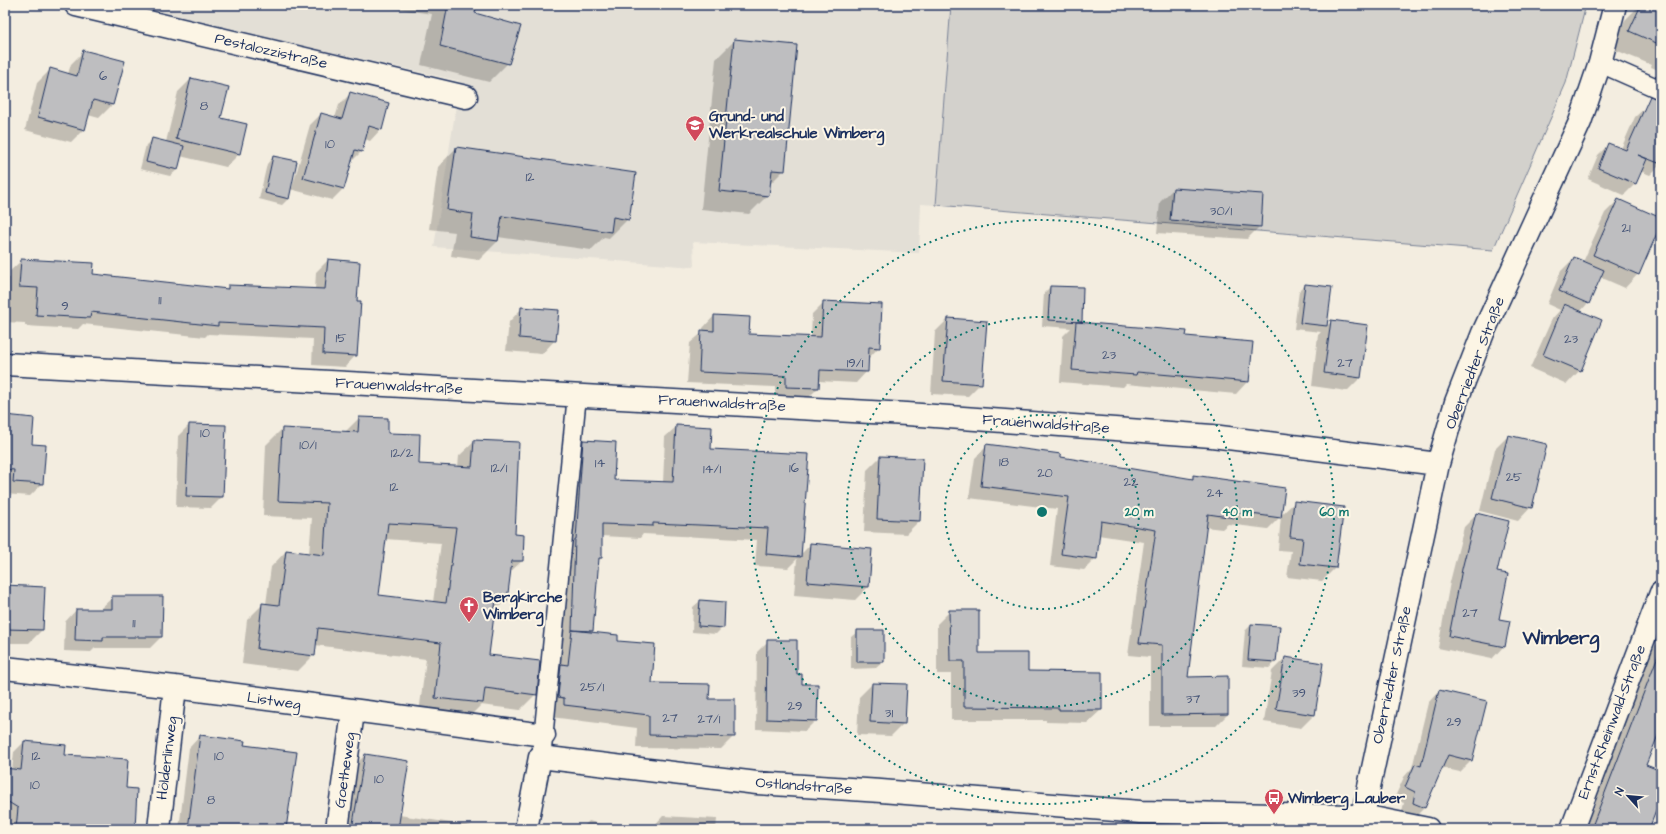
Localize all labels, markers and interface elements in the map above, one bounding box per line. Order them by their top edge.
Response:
street label: Pestalozzistraße [213,28,329,74]
house number: 6 [99,67,107,85]
house number: 8 [200,97,209,115]
place label: Grund- und Werkrealschule Wimberg [708,106,885,146]
school or university icon: Grund- und Werkrealschule Wimberg [684,114,706,142]
house number: 10 [325,135,335,153]
house number: 12 [525,168,535,186]
house number: 30/1 [1210,202,1233,220]
house number: 21 [1621,219,1631,237]
house number: 11 [158,291,162,309]
street label: Oberriedter Straße [1440,294,1510,432]
house number: 9 [61,297,69,315]
house number: 15 [336,329,346,347]
house number: 23 [1564,330,1578,348]
house number: 23 [1102,346,1116,364]
house number: 19/1 [847,354,864,372]
house number: 27 [1337,354,1353,372]
street label: Frauenwaldstraße [335,372,463,400]
street label: Frauenwaldstraße [658,389,786,417]
street label: Frauenwaldstraße [982,409,1110,439]
house number: 10 [200,424,210,442]
house number: 10/1 [299,436,317,454]
house number: 12/2 [391,444,414,462]
house number: 18 [999,453,1010,471]
house number: 14 [595,454,605,472]
house number: 12/1 [491,459,508,477]
house number: 16 [789,459,799,477]
house number: 14/1 [703,460,721,478]
house number: 20 [1037,464,1053,482]
house number: 25 [1506,468,1522,486]
house number: 22 [1124,473,1139,491]
house number: 12 [389,478,399,496]
house number: 24 [1207,484,1223,502]
text: 20 m [1124,504,1154,521]
text: 40 m [1222,504,1253,521]
text: 60 m [1319,504,1349,521]
centre of rings [1035,505,1049,519]
place label: Bergkirche Wimberg [482,587,563,627]
church icon: Bergkirche Wimberg [458,595,480,623]
street label: Oberriedter Straße [1367,604,1417,746]
house number: 27 [1462,604,1478,622]
house number: 11 [132,614,136,632]
district label: Wimberg [1522,625,1600,653]
street label: Ernst-Rheinwald-Straße [1573,642,1651,802]
house number: 25/1 [580,678,604,696]
house number: 39 [1292,684,1306,702]
street label: Listweg [246,687,303,716]
house number: 37 [1186,690,1200,708]
house number: 29 [788,697,802,715]
house number: 31 [885,704,893,722]
house number: 27 [662,709,678,727]
house number: 27/1 [697,710,721,728]
house number: 29 [1447,713,1461,731]
street label: Hölderlinweg [151,715,184,801]
street label: Goetheweg [329,730,362,809]
house number: 12 [31,747,41,765]
house number: 10 [214,747,224,765]
house number: 10 [374,770,384,788]
street label: Ostlandstraße [755,772,853,800]
house number: 10 [30,776,40,794]
north arrow [1608,776,1648,816]
text: N [1611,785,1628,798]
bus stop icon: Wimberg Lauber [1263,787,1285,815]
place label: Wimberg Lauber [1287,788,1406,811]
house number: 8 [207,791,216,809]

